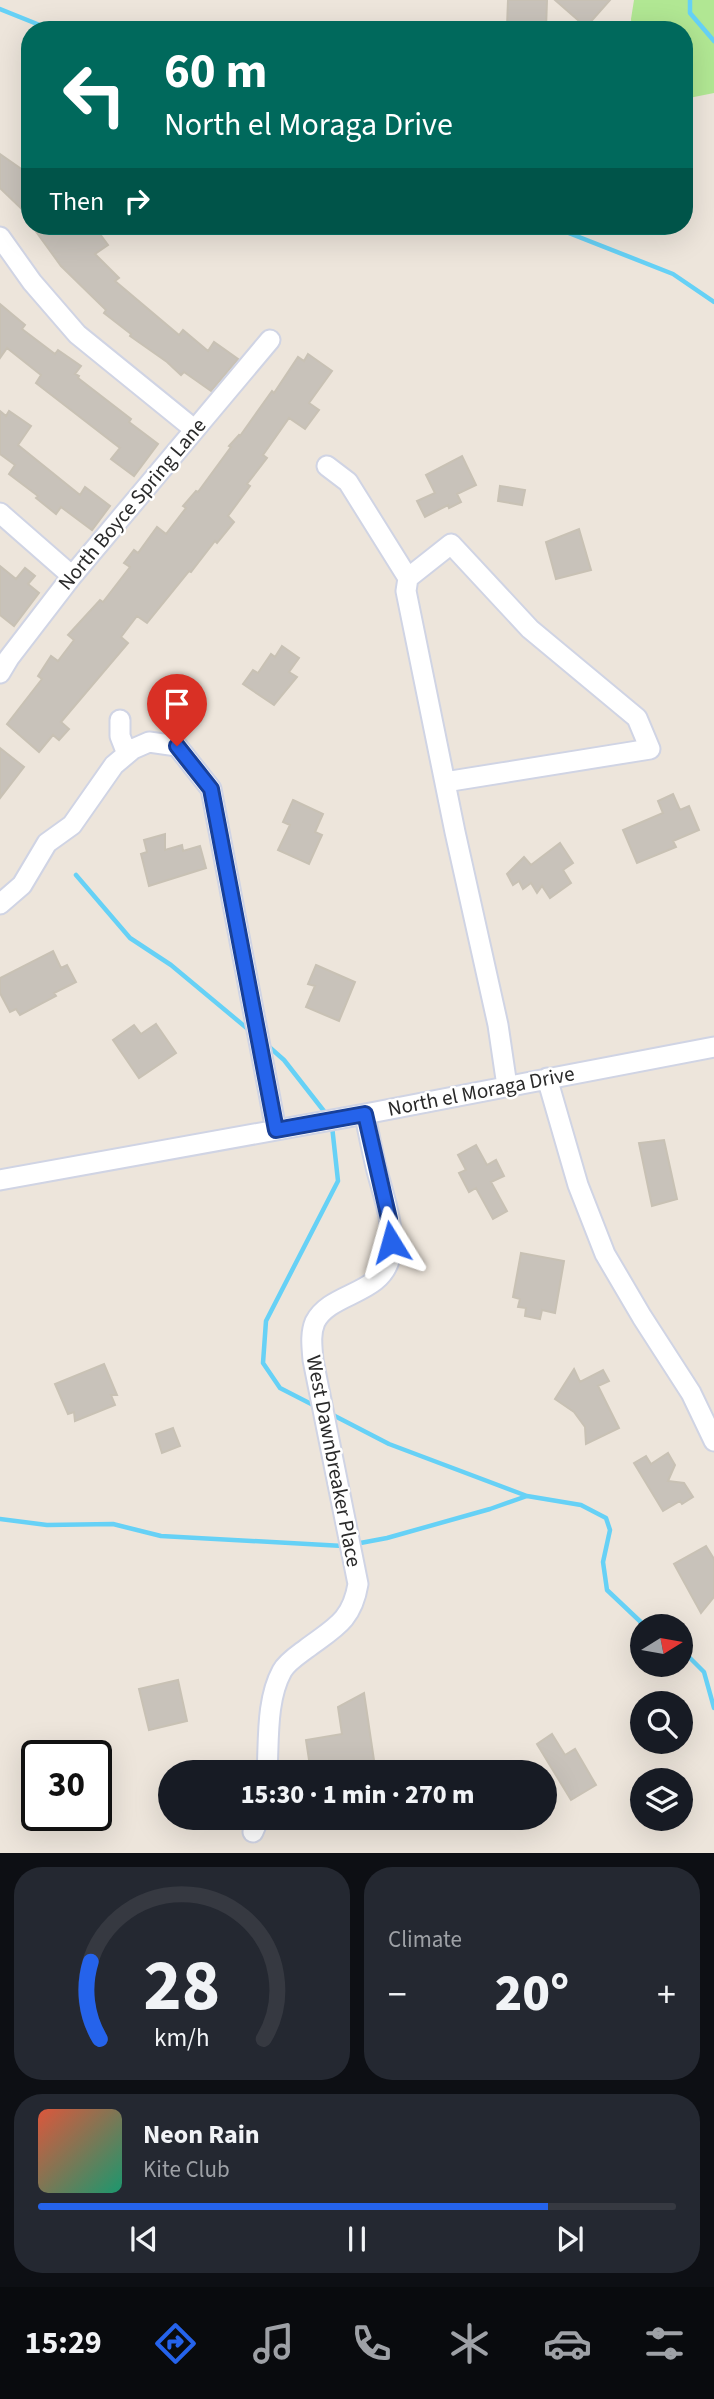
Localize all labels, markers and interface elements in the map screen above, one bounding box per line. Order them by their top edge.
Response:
text: 60 m [164,37,268,107]
icon: left [49,49,140,140]
text: North el Moraga Drive [164,102,453,148]
icon: right [118,182,156,220]
text: Then [49,183,104,220]
street label: North Boyce Spring Lane [51,411,213,597]
pin [147,674,207,746]
icon: arrive [158,685,196,723]
street label: North el Moraga Drive [385,1058,577,1124]
position arrow [354,1205,428,1279]
street label: West Dawnbreaker Place [299,1352,369,1570]
north arrow [630,1614,693,1676]
map controls [630,1614,693,1831]
button: search [630,1691,693,1754]
speed limit sign: 30 [21,1740,112,1831]
button: layers [630,1768,693,1831]
text: 15:30 · 1 min · 270 m [241,1776,474,1813]
text: Climate [388,1923,462,1956]
text: 28 [144,1935,220,2039]
text: 20° [495,1957,569,2031]
text: − [388,1968,407,2022]
text: + [657,1968,676,2022]
text: km/h [154,2020,210,2056]
text: Neon Rain [143,2116,260,2153]
text: Kite Club [143,2153,230,2186]
icon: previous [125,2220,163,2258]
icon: pause [338,2220,376,2258]
icon: next [551,2220,589,2258]
icon: directions [151,2319,200,2368]
icon: music [249,2319,298,2368]
icon: phone [347,2319,396,2368]
icon: climate [445,2319,494,2368]
icon: car [543,2319,592,2368]
icon: filters [640,2319,689,2368]
text: 15:29 [24,2320,102,2366]

